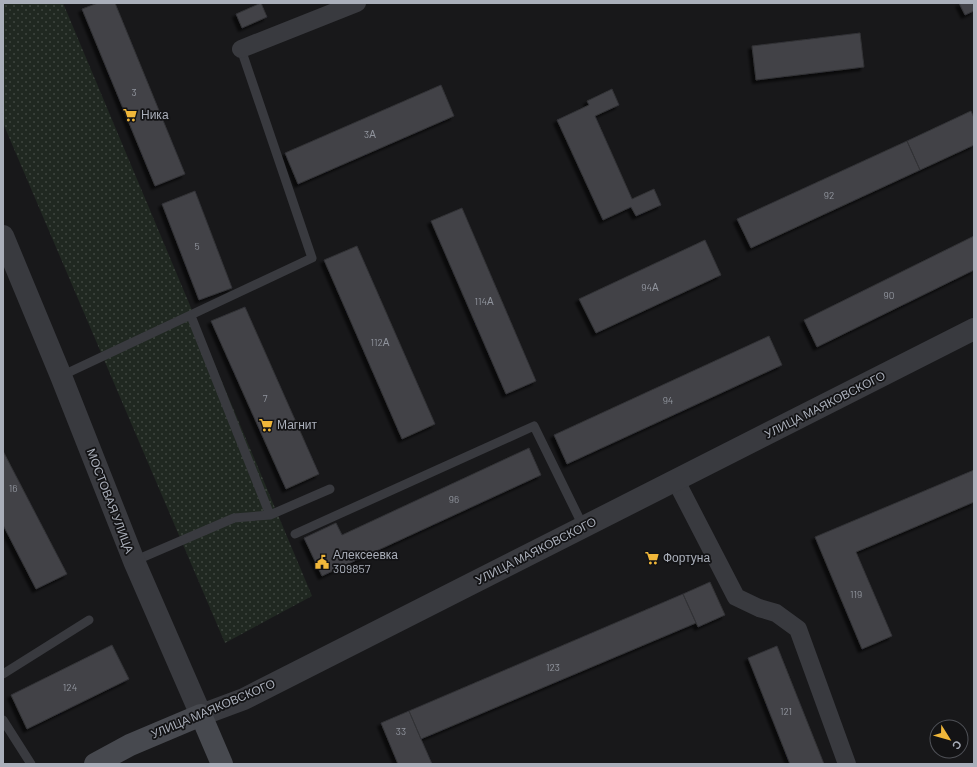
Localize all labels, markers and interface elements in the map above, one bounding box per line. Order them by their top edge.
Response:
house number: 3 [131,86,137,98]
supermarket icon: Ника [122,107,138,123]
place label: Ника [141,107,169,121]
house number: 3А [364,128,376,140]
house number: 92 [824,189,834,201]
house number: 5 [194,240,200,252]
house number: 94А [641,281,659,293]
house number: 90 [884,289,894,301]
house number: 114А [474,295,494,307]
house number: 112А [370,336,390,348]
street label: УЛИЦА МАЯКОВСКОГО [762,368,888,442]
house number: 7 [263,392,268,404]
house number: 94 [663,394,673,406]
supermarket icon: Магнит [258,417,274,433]
place label: Магнит [277,417,318,431]
street label: МОСТОВАЯ УЛИЦА [84,446,137,555]
house number: 16 [9,482,17,494]
house number: 96 [449,493,459,505]
street label: УЛИЦА МАЯКОВСКОГО [473,514,599,588]
place label: Алексеевка 309857 [333,547,398,575]
supermarket icon: Фортуна [644,550,660,566]
place label: Фортуна [663,550,710,565]
public building icon: Алексеевка 309857 [314,554,330,570]
house number: 119 [850,588,862,600]
house number: 123 [546,661,560,673]
street label: УЛИЦА МАЯКОВСКОГО [148,676,277,742]
house number: 124 [63,681,77,693]
house number: 121 [780,705,792,717]
north arrow [929,719,969,759]
house number: 33 [396,725,406,737]
text: С [950,738,965,752]

